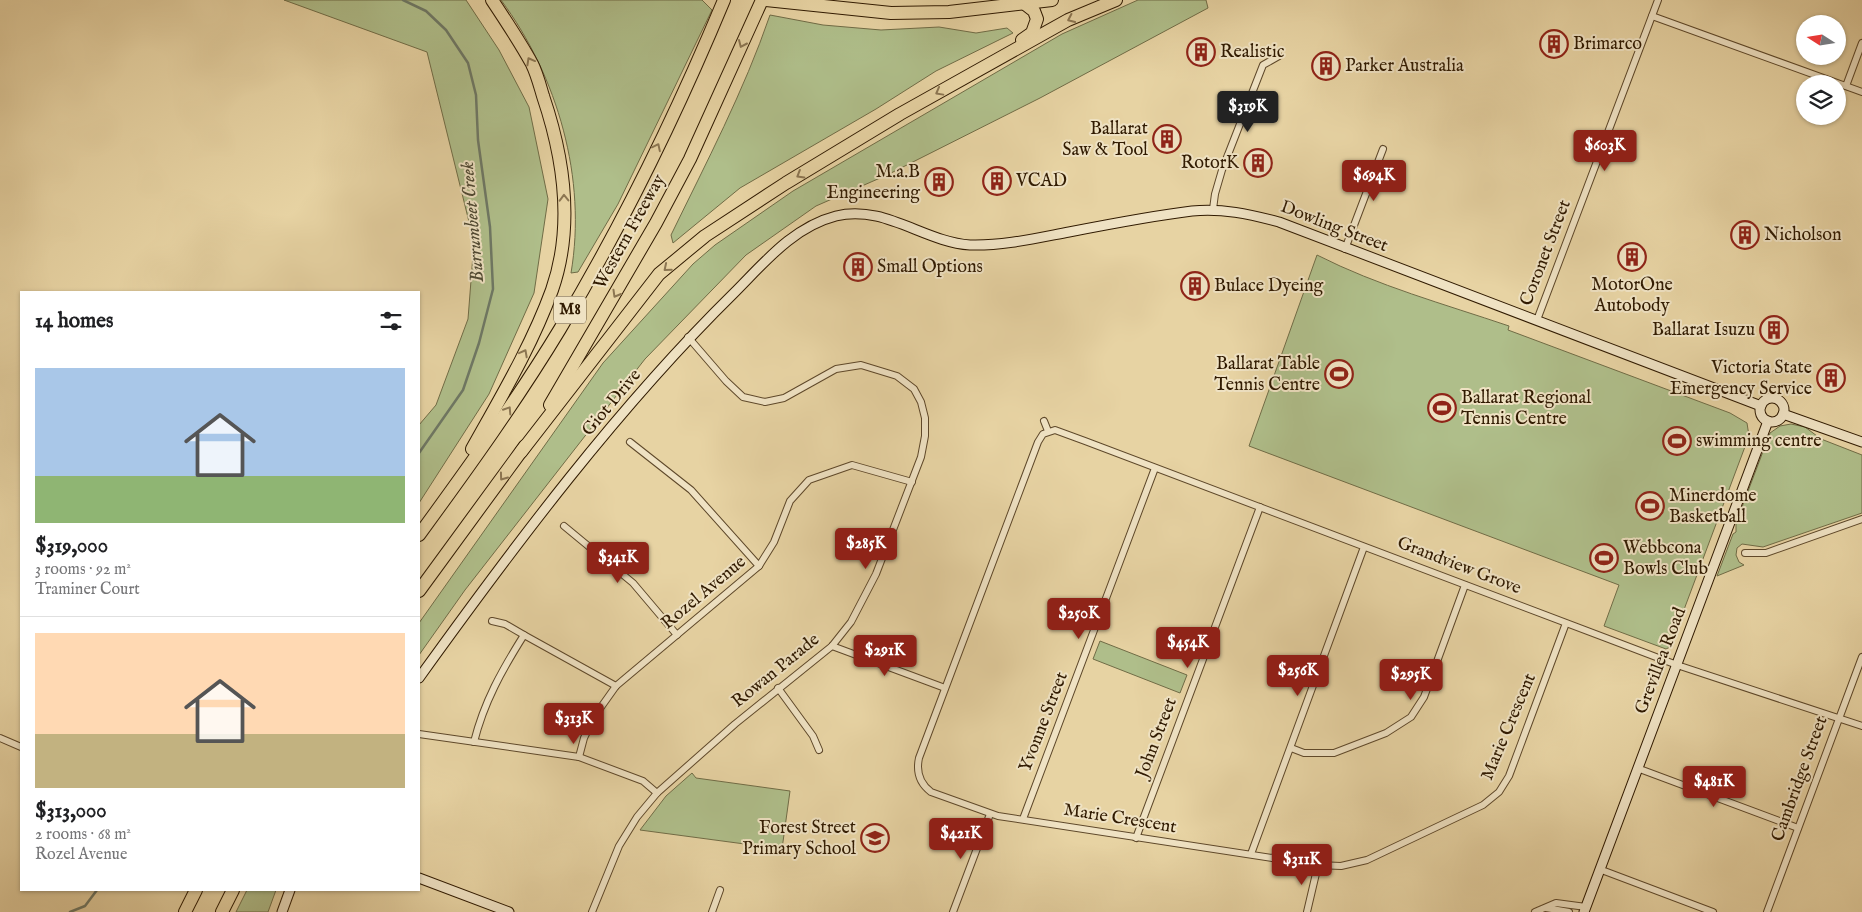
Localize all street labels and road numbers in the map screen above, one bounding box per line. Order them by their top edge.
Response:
street label: Western Freeway [589,170,671,294]
street label: Dowling Street [1277,196,1391,258]
street label: Coronet Street [1515,197,1577,309]
road number: M8 [554,296,586,324]
street label: Giot Drive [577,365,647,441]
street label: Grandview Grove [1394,532,1524,600]
street label: Rozel Avenue [657,551,751,635]
street label: Grevillea Road [1630,604,1692,718]
street label: Rowan Parade [727,629,825,713]
street label: Yvonne Street [1014,669,1074,775]
street label: Marie Crescent [1476,670,1542,784]
street label: John Street [1130,695,1183,783]
street label: Cambridge Street [1767,713,1833,845]
street label: Marie Crescent [1062,799,1178,839]

